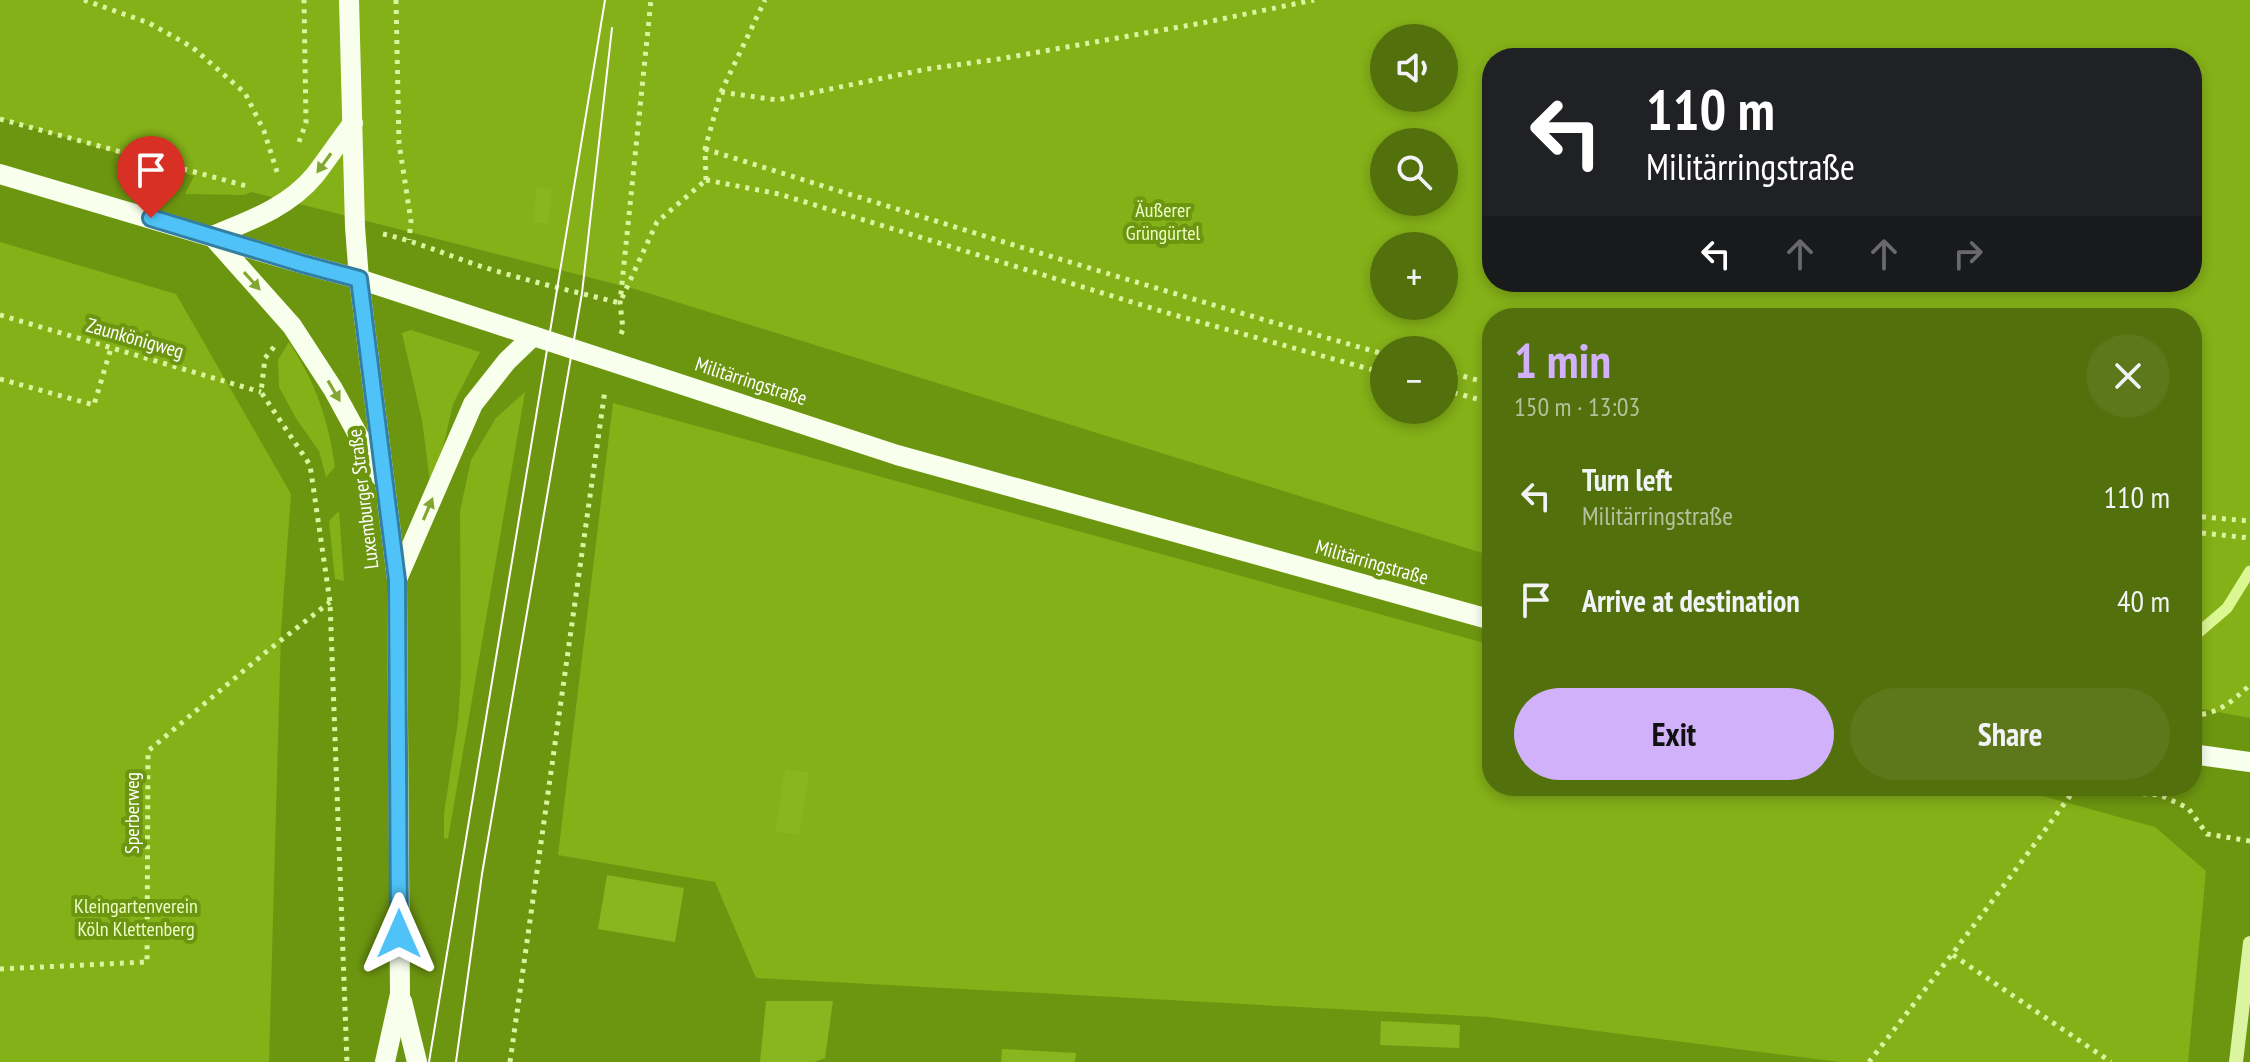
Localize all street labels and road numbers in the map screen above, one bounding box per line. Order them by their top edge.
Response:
street label: Zaunkönigweg [83,312,187,364]
street label: Militärringstraße [692,351,810,411]
street label: Luxemburger Straße [342,428,384,570]
street label: Militärringstraße [1313,534,1431,590]
street label: Sperberweg [119,772,145,854]

